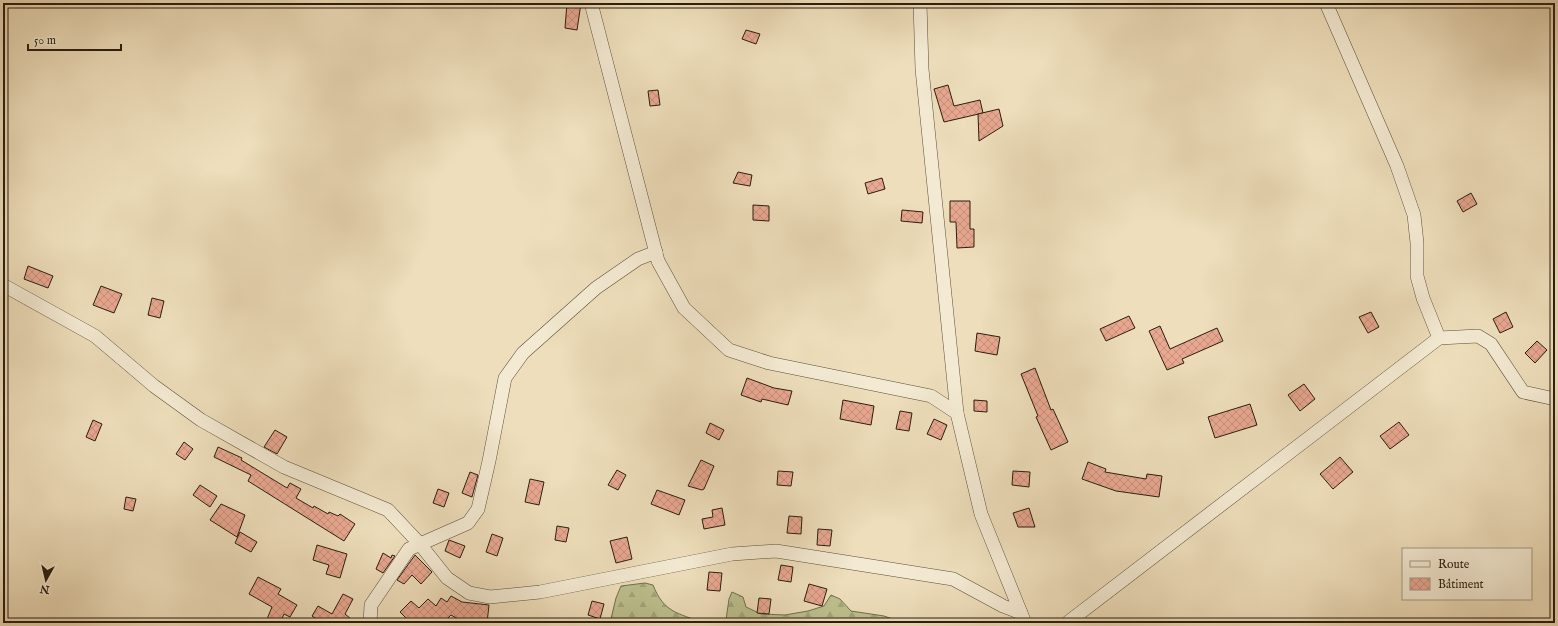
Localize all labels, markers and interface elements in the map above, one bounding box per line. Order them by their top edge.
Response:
scale bar [28,26,121,52]
text: 50 m [34,33,56,48]
legend [1402,548,1532,600]
text: Route [1438,557,1470,572]
north arrow [26,560,66,600]
text: Bâtiment [1438,577,1484,592]
text: N [39,581,51,597]

